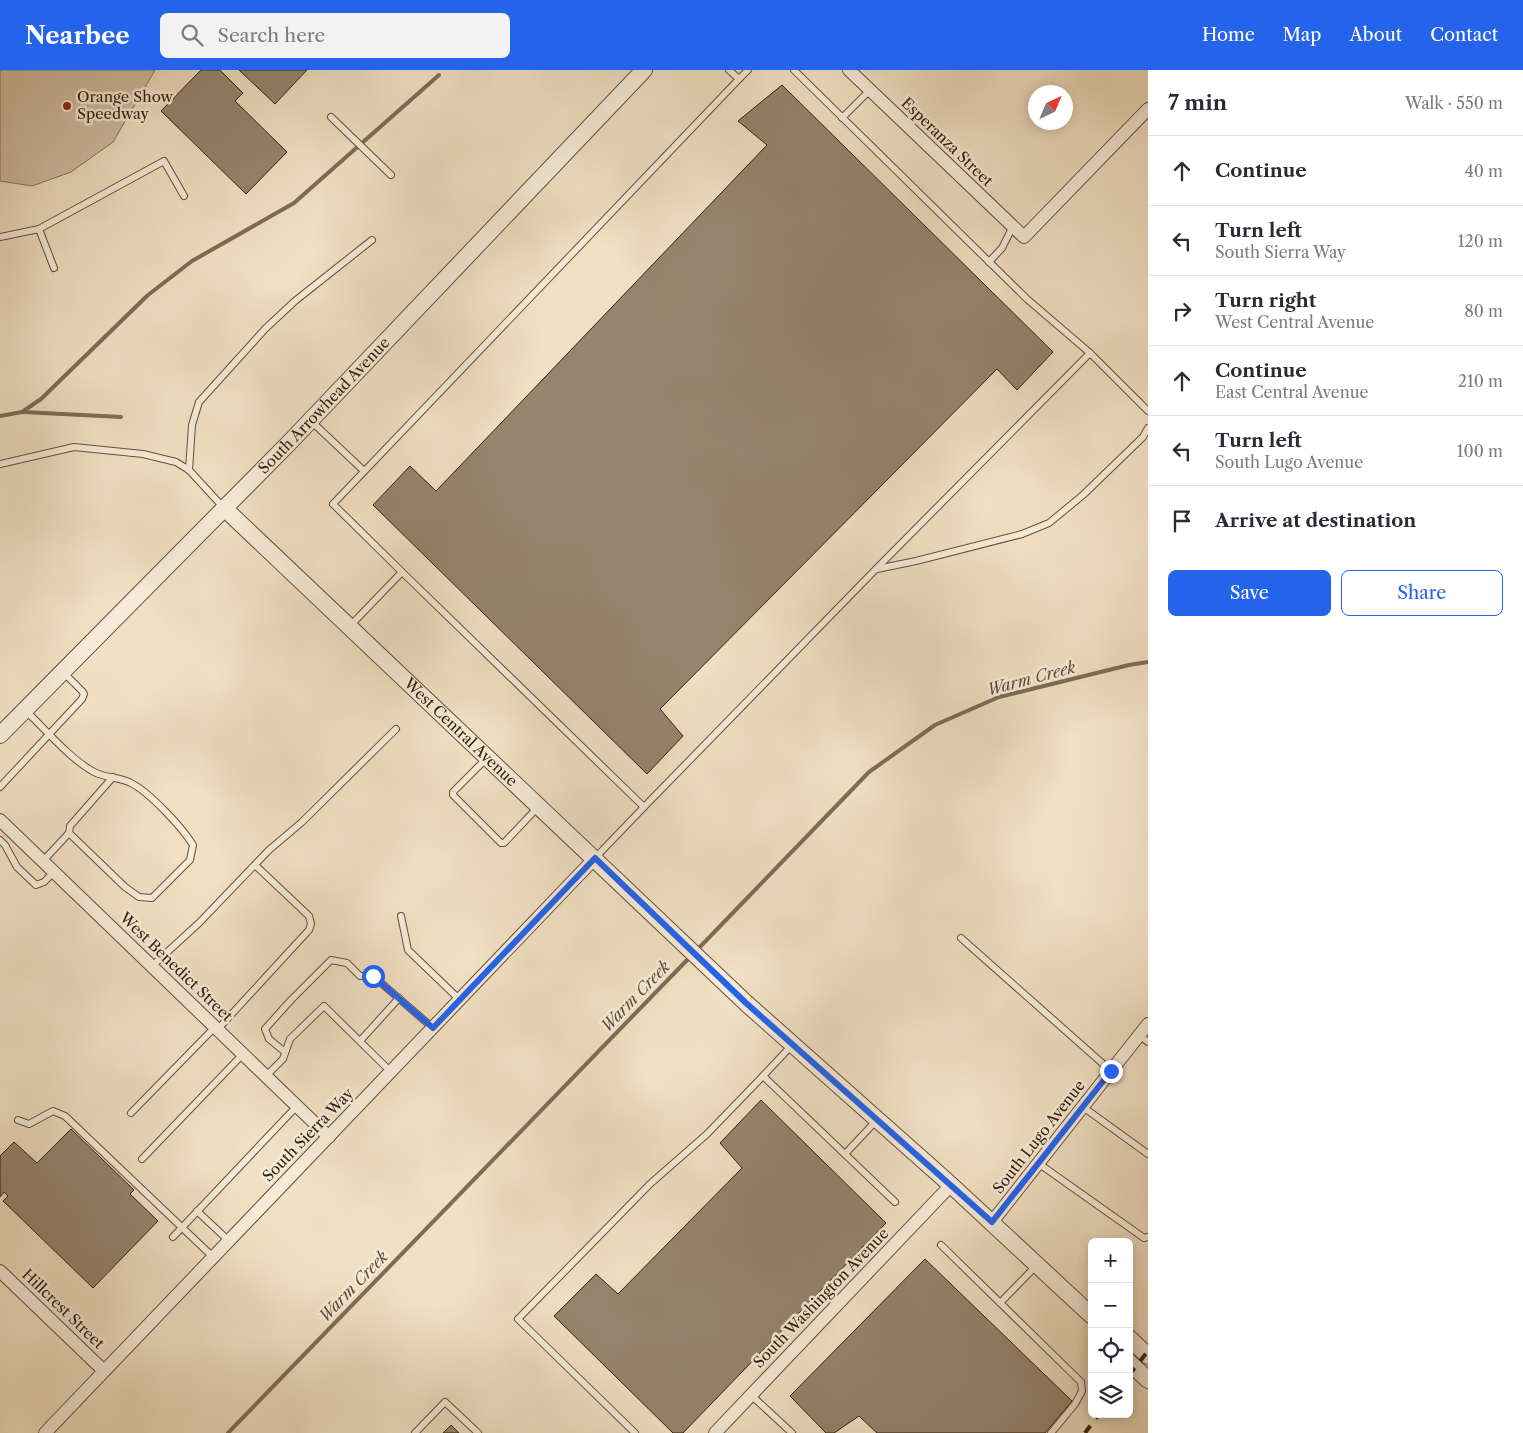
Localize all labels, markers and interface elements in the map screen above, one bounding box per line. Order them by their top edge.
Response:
search box [160,13,510,58]
text: Nearbee [25,21,130,50]
icon: search [178,21,206,49]
text: Search here [218,24,325,47]
text: Home [1202,24,1255,46]
text: Map [1283,24,1321,46]
text: About [1349,24,1402,46]
text: Contact [1430,24,1498,46]
north arrow [1028,85,1073,130]
place label: Orange Show Speedway [77,87,173,123]
text: 7 min [1168,90,1227,115]
street label: Esperanza Street [898,93,998,191]
text: Walk · 550 m [1405,93,1503,113]
marker: Orange Show Speedway [61,100,73,112]
icon: ahead [1168,157,1196,185]
text: Continue [1215,159,1307,182]
text: 40 m [1464,161,1503,181]
text: Turn left [1215,219,1302,242]
icon: left [1168,227,1196,255]
text: 120 m [1458,231,1503,251]
text: South Sierra Way [1215,242,1346,262]
text: Turn right [1215,289,1316,312]
icon: right [1168,297,1196,325]
text: 80 m [1464,301,1503,321]
text: West Central Avenue [1215,312,1374,332]
street label: South Arrowhead Avenue [254,333,393,478]
text: Continue [1215,359,1307,382]
icon: ahead [1168,367,1196,395]
text: 210 m [1458,371,1503,391]
text: East Central Avenue [1215,382,1369,402]
text: Turn left [1215,429,1302,452]
icon: left [1168,437,1196,465]
text: 100 m [1457,441,1503,461]
text: South Lugo Avenue [1215,452,1363,472]
icon: arrive [1168,507,1196,535]
text: Arrive at destination [1215,509,1416,532]
button: Save [1168,570,1331,616]
button: Share [1341,570,1503,616]
water label: Warm Creek [984,656,1078,699]
street label: West Central Avenue [399,673,522,790]
street label: West Benedict Street [115,907,237,1026]
water label: Warm Creek [596,956,674,1036]
route start [362,965,385,988]
route end [1100,1060,1123,1083]
street label: South Lugo Avenue [988,1076,1089,1197]
street label: South Sierra Way [258,1083,358,1185]
street label: South Washington Avenue [749,1224,892,1371]
map controls [1088,1238,1133,1418]
button: + [1088,1238,1133,1283]
water label: Warm Creek [314,1246,392,1326]
street label: Hillcrest Street [18,1265,109,1353]
button: − [1088,1283,1133,1328]
button: locate [1088,1328,1133,1373]
button: layers [1088,1373,1133,1418]

